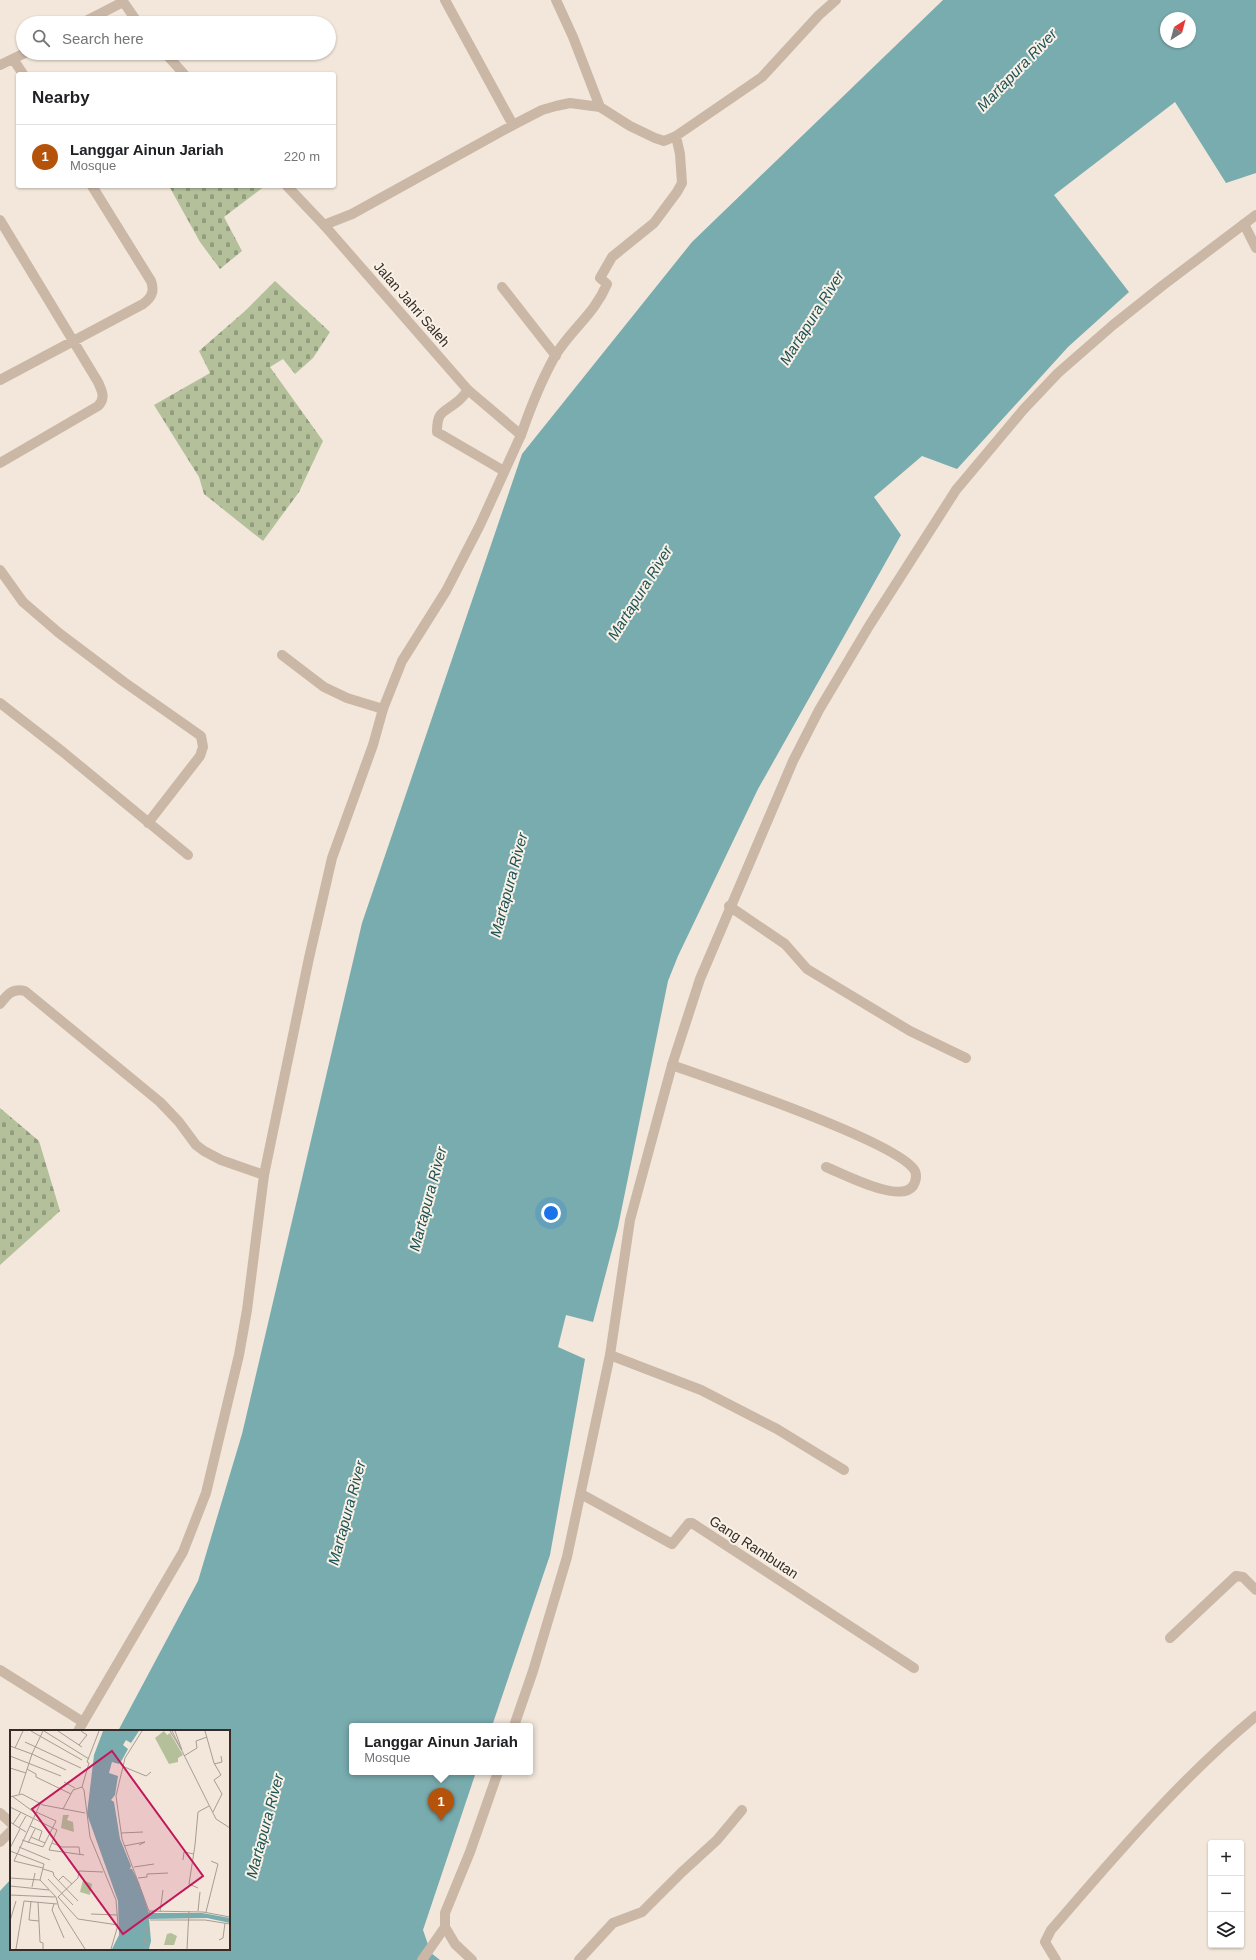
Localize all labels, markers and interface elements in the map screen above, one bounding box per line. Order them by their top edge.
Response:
north arrow [1160,12,1196,48]
search box [16,16,336,60]
water label: Martapura River [973,24,1061,114]
icon: search [30,27,52,49]
text: Search here [62,30,144,47]
text: Nearby [32,88,90,107]
text: Langgar Ainun Jariah [70,141,224,158]
text: 1 [41,149,49,164]
text: 220 m [284,149,320,164]
text: Mosque [70,158,116,173]
street label: Jalan Jahri Saleh [371,258,453,350]
water label: Martapura River [776,267,848,368]
water label: Martapura River [604,542,676,643]
water label: Martapura River [486,830,531,939]
water label: Martapura River [405,1144,450,1253]
your location [541,1203,561,1223]
water label: Martapura River [324,1458,369,1567]
street label: Gang Rambutan [707,1512,801,1582]
popup [349,1723,533,1775]
inset map [10,1730,230,1950]
text: Langgar Ainun Jariah [364,1733,518,1750]
text: Mosque [364,1750,410,1765]
water label: Martapura River [242,1771,287,1880]
pin: 1 [428,1788,454,1821]
map controls [1208,1840,1244,1948]
button: + [1208,1840,1244,1876]
button: − [1208,1876,1244,1912]
button: layers [1208,1912,1244,1948]

